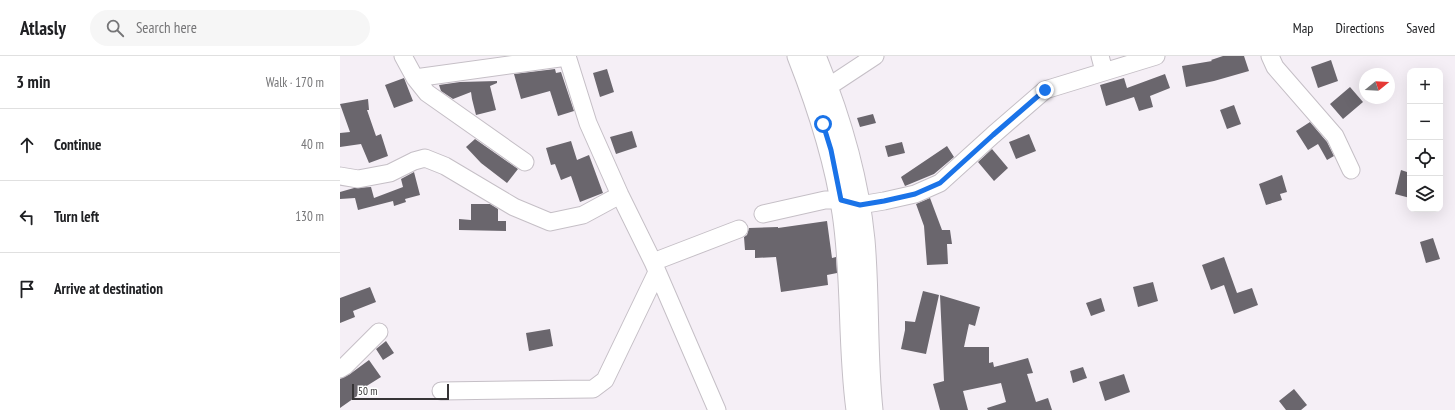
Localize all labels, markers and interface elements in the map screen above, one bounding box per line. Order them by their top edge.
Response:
search box [90,10,370,46]
text: Atlasly [20,16,66,40]
icon: search [104,17,126,39]
text: Search here [136,18,197,37]
text: Map [1293,19,1313,37]
text: Directions [1335,19,1384,37]
text: Saved [1406,19,1435,37]
north arrow [1359,68,1395,104]
map controls [1407,68,1443,212]
button: + [1407,68,1443,104]
text: 3 min [16,71,50,93]
text: Walk · 170 m [266,74,324,91]
route end [1036,81,1054,99]
button: − [1407,104,1443,140]
route start [814,115,832,133]
icon: ahead [16,134,38,156]
text: Continue [54,135,101,154]
text: 40 m [301,136,324,153]
button: locate [1407,140,1443,176]
button: layers [1407,176,1443,212]
icon: left [16,206,38,228]
text: Turn left [54,207,99,226]
text: 130 m [295,208,324,225]
icon: arrive [16,278,38,300]
text: Arrive at destination [54,279,163,298]
scale bar [352,382,449,401]
text: 50 m [358,384,377,398]

